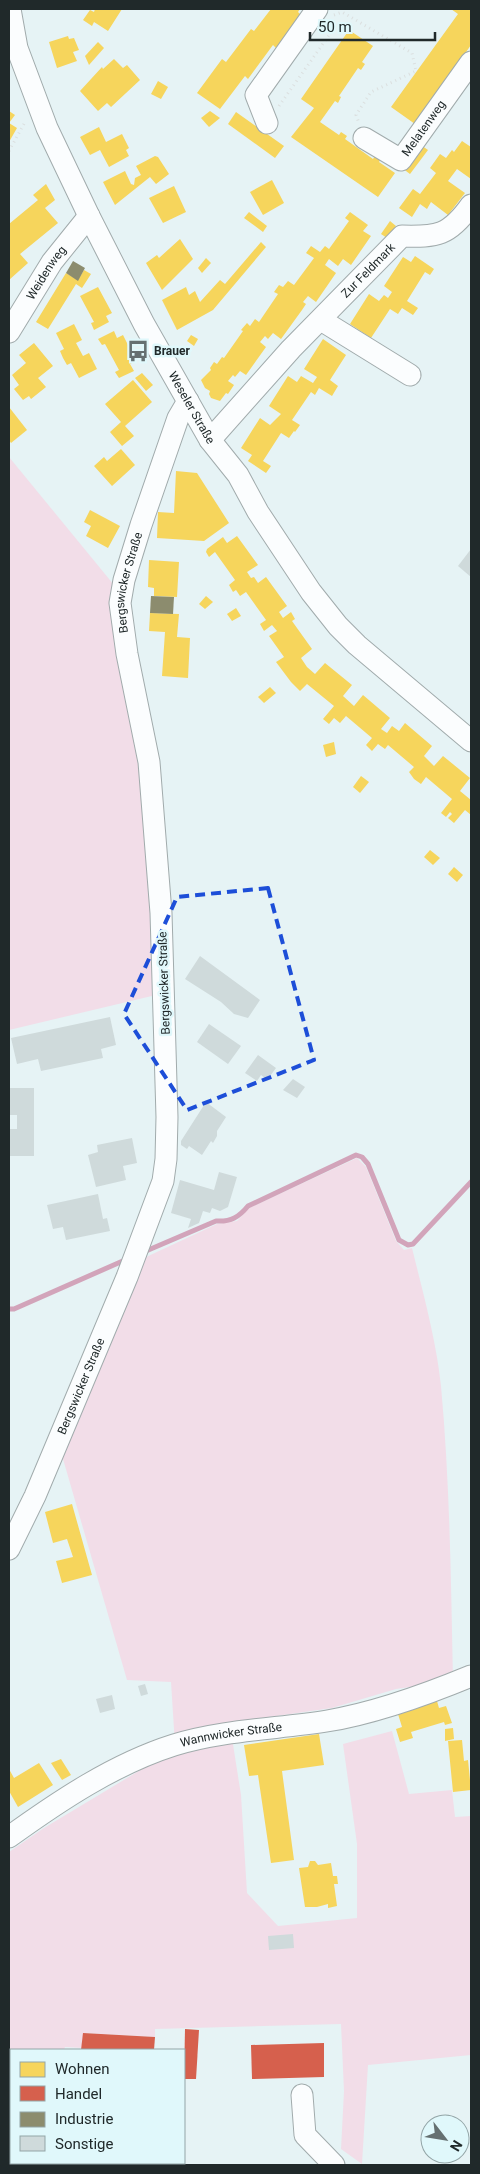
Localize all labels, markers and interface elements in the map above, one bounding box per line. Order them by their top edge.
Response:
scale bar [310,10,435,42]
text: 50 m [318,18,352,36]
street label: Melatenweg [399,98,448,159]
street label: Zur Feldmark [338,240,399,300]
street label: Weidenweg [24,243,69,302]
bus stop icon: Brauer [125,338,151,364]
place label: Brauer [154,344,190,358]
street label: Weseler Straße [166,369,218,446]
street label: Bergswicker Straße [113,530,145,634]
street label: Bergswicker Straße [155,931,173,1035]
street label: Bergswicker Straße [55,1336,108,1437]
street label: Wannwicker Straße [179,1720,283,1750]
legend [10,2049,185,2164]
text: Wohnen [55,2060,109,2078]
text: Handel [55,2085,102,2103]
text: Industrie [55,2110,113,2128]
north arrow [420,2114,470,2164]
text: Sonstige [55,2135,113,2153]
text: N [447,2137,466,2154]

